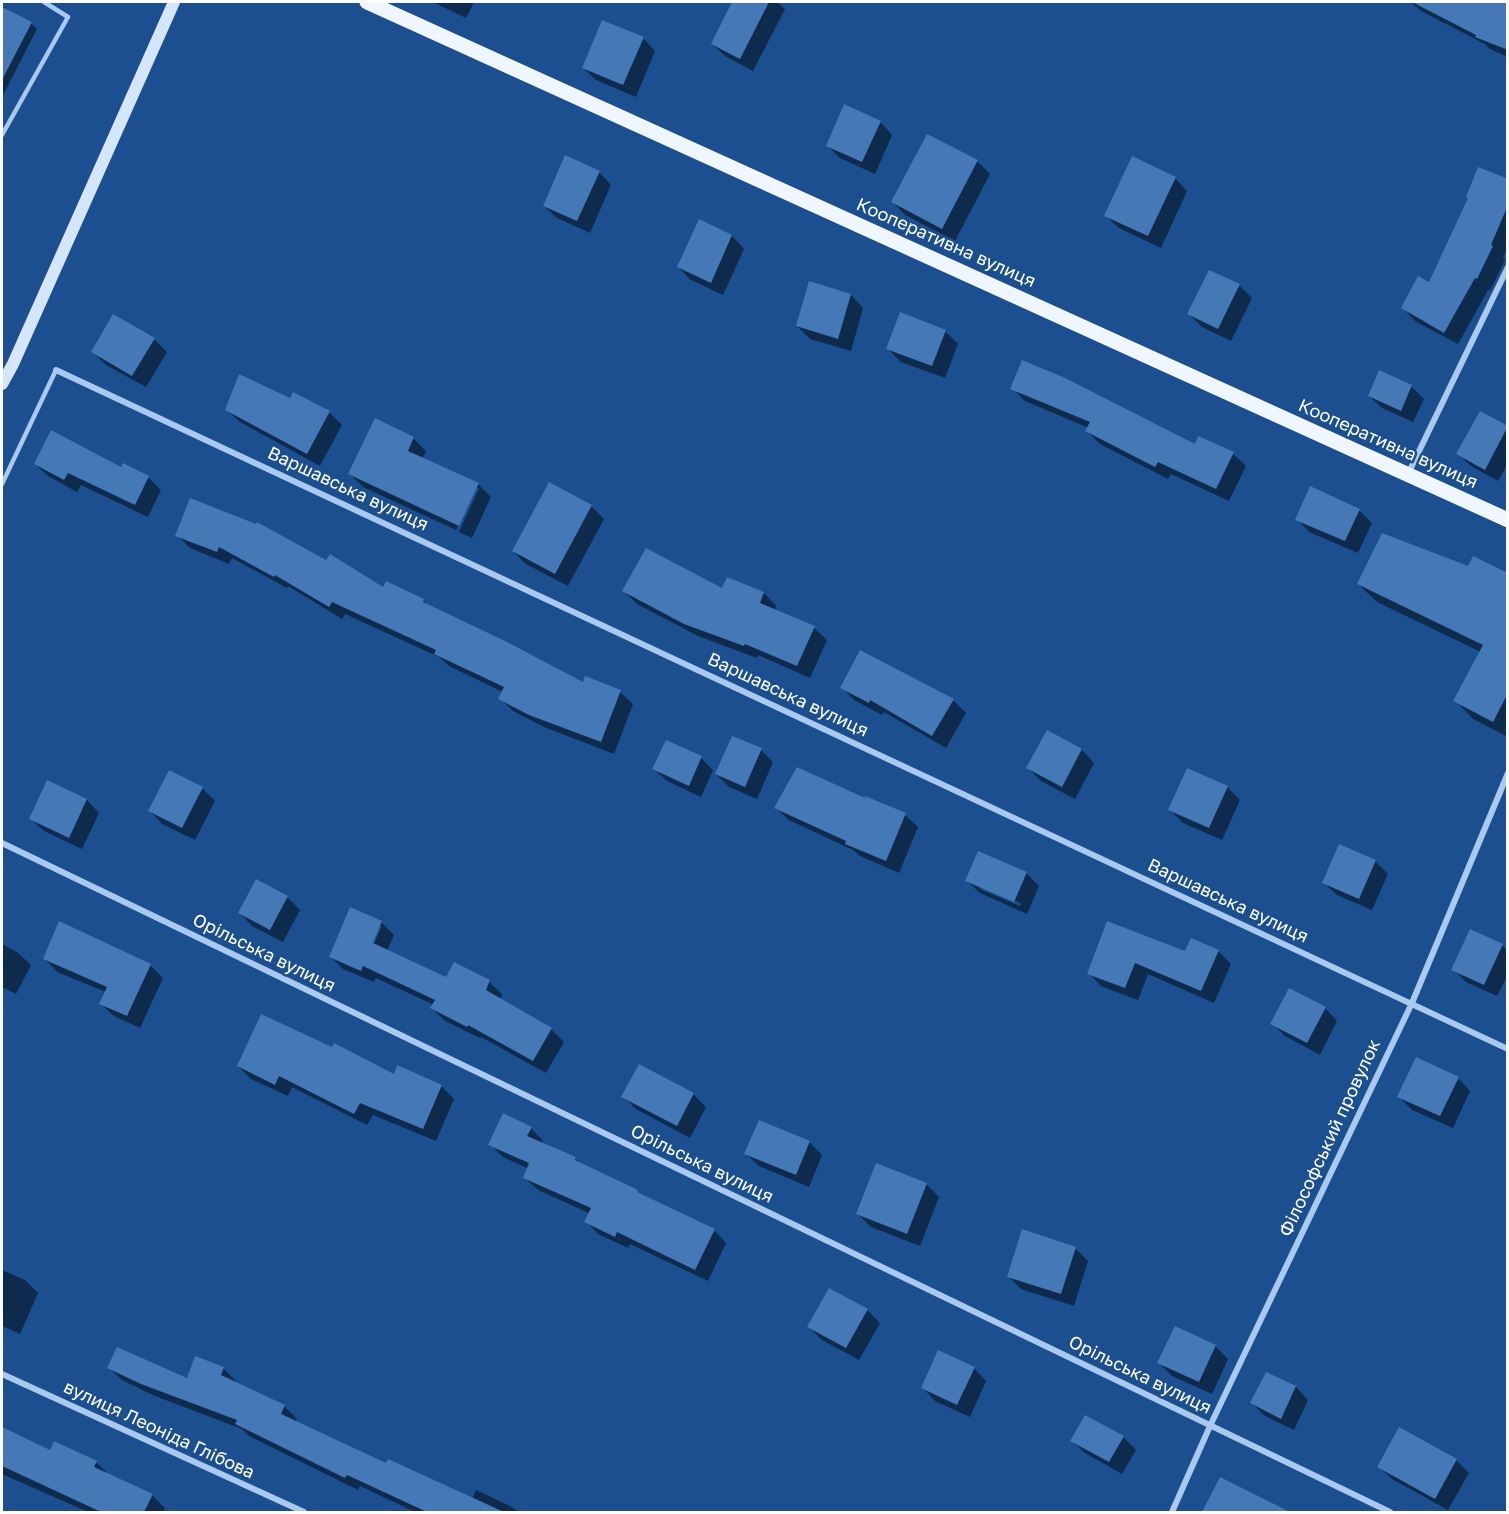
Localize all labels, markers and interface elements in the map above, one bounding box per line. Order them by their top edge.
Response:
street label: Кооперативна вулиця [853,194,1039,292]
street label: Кооперативна вулиця [1295,395,1481,493]
street label: Варшавська вулиця [264,442,432,536]
street label: Варшавська вулиця [704,648,872,742]
street label: Варшавська вулиця [1144,854,1312,948]
street label: Орільська вулиця [189,909,339,997]
street label: Філософський провулок [1275,1036,1385,1240]
street label: Орільська вулиця [627,1120,777,1208]
street label: Орільська вулиця [1065,1331,1215,1419]
street label: вулиця Леоніда Глібова [60,1376,258,1484]

